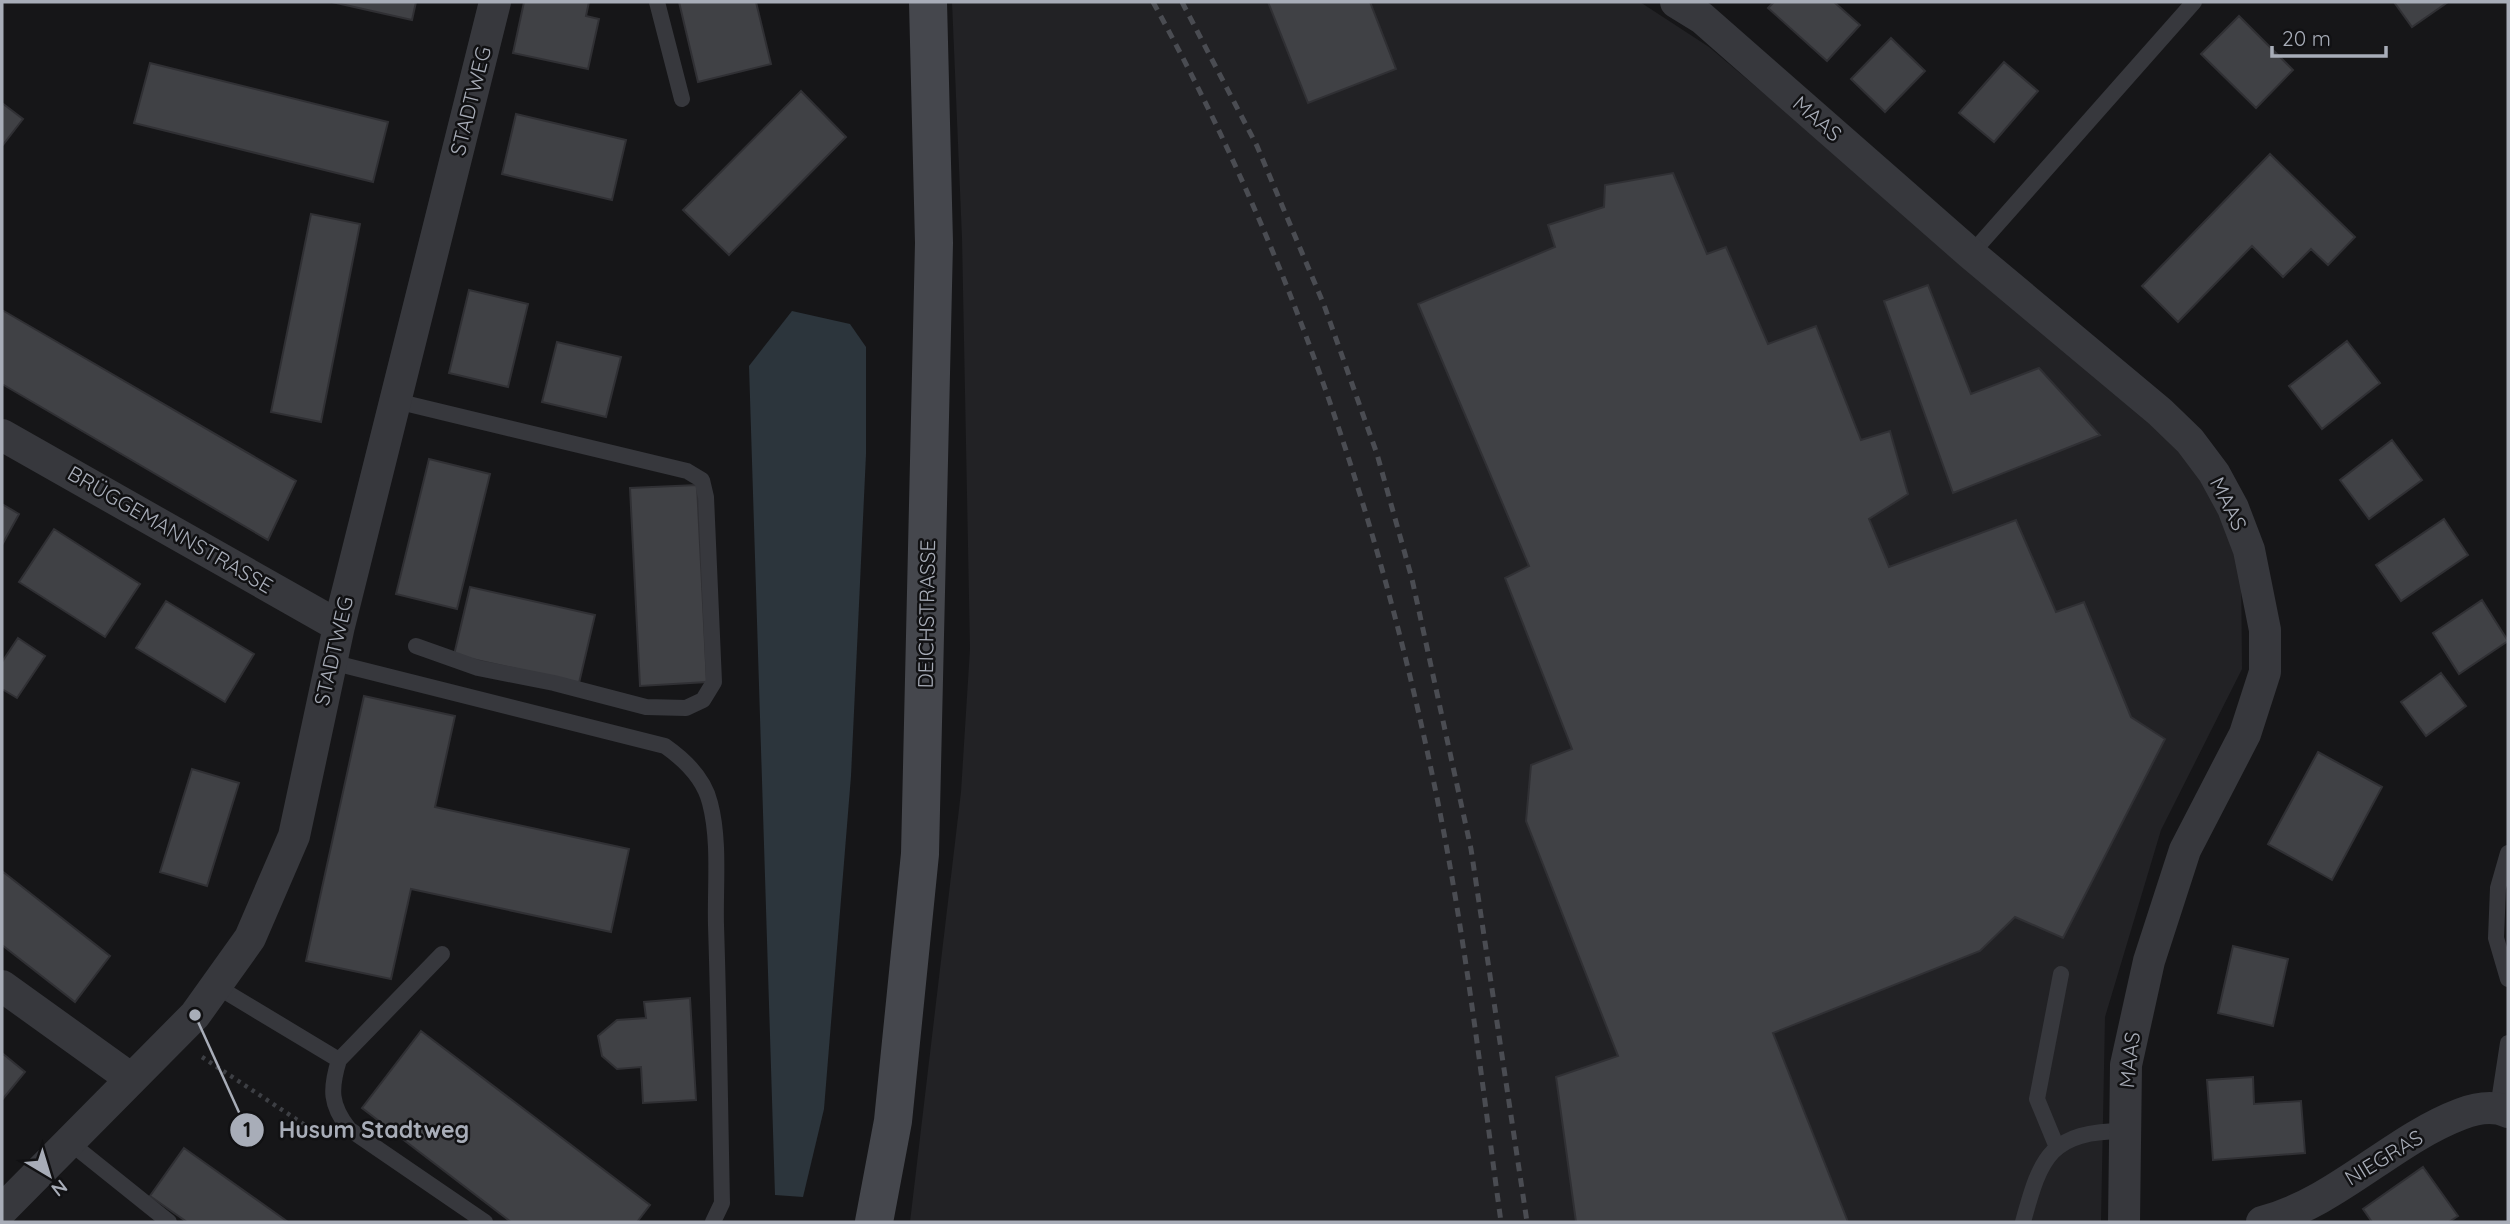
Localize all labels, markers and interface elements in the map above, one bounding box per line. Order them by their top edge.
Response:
scale bar [2272,14,2386,58]
text: 20 m [2282,25,2331,51]
street label: STADTWEG [444,44,496,158]
street label: MAAS [1788,90,1847,147]
street label: BRÜGGEMANNSTRASSE [63,460,278,599]
street label: MAAS [2205,473,2253,535]
street label: DEICHSTRASSE [912,539,940,689]
street label: STADTWEG [308,594,358,708]
street label: MAAS [2113,1031,2145,1089]
callout: Husum Stadtweg [230,1108,483,1152]
text: Husum Stadtweg [279,1115,469,1144]
text: 1 [243,1116,251,1142]
street label: NIEGRAS [2340,1124,2427,1191]
north arrow [14,1140,84,1210]
text: N [47,1175,72,1202]

